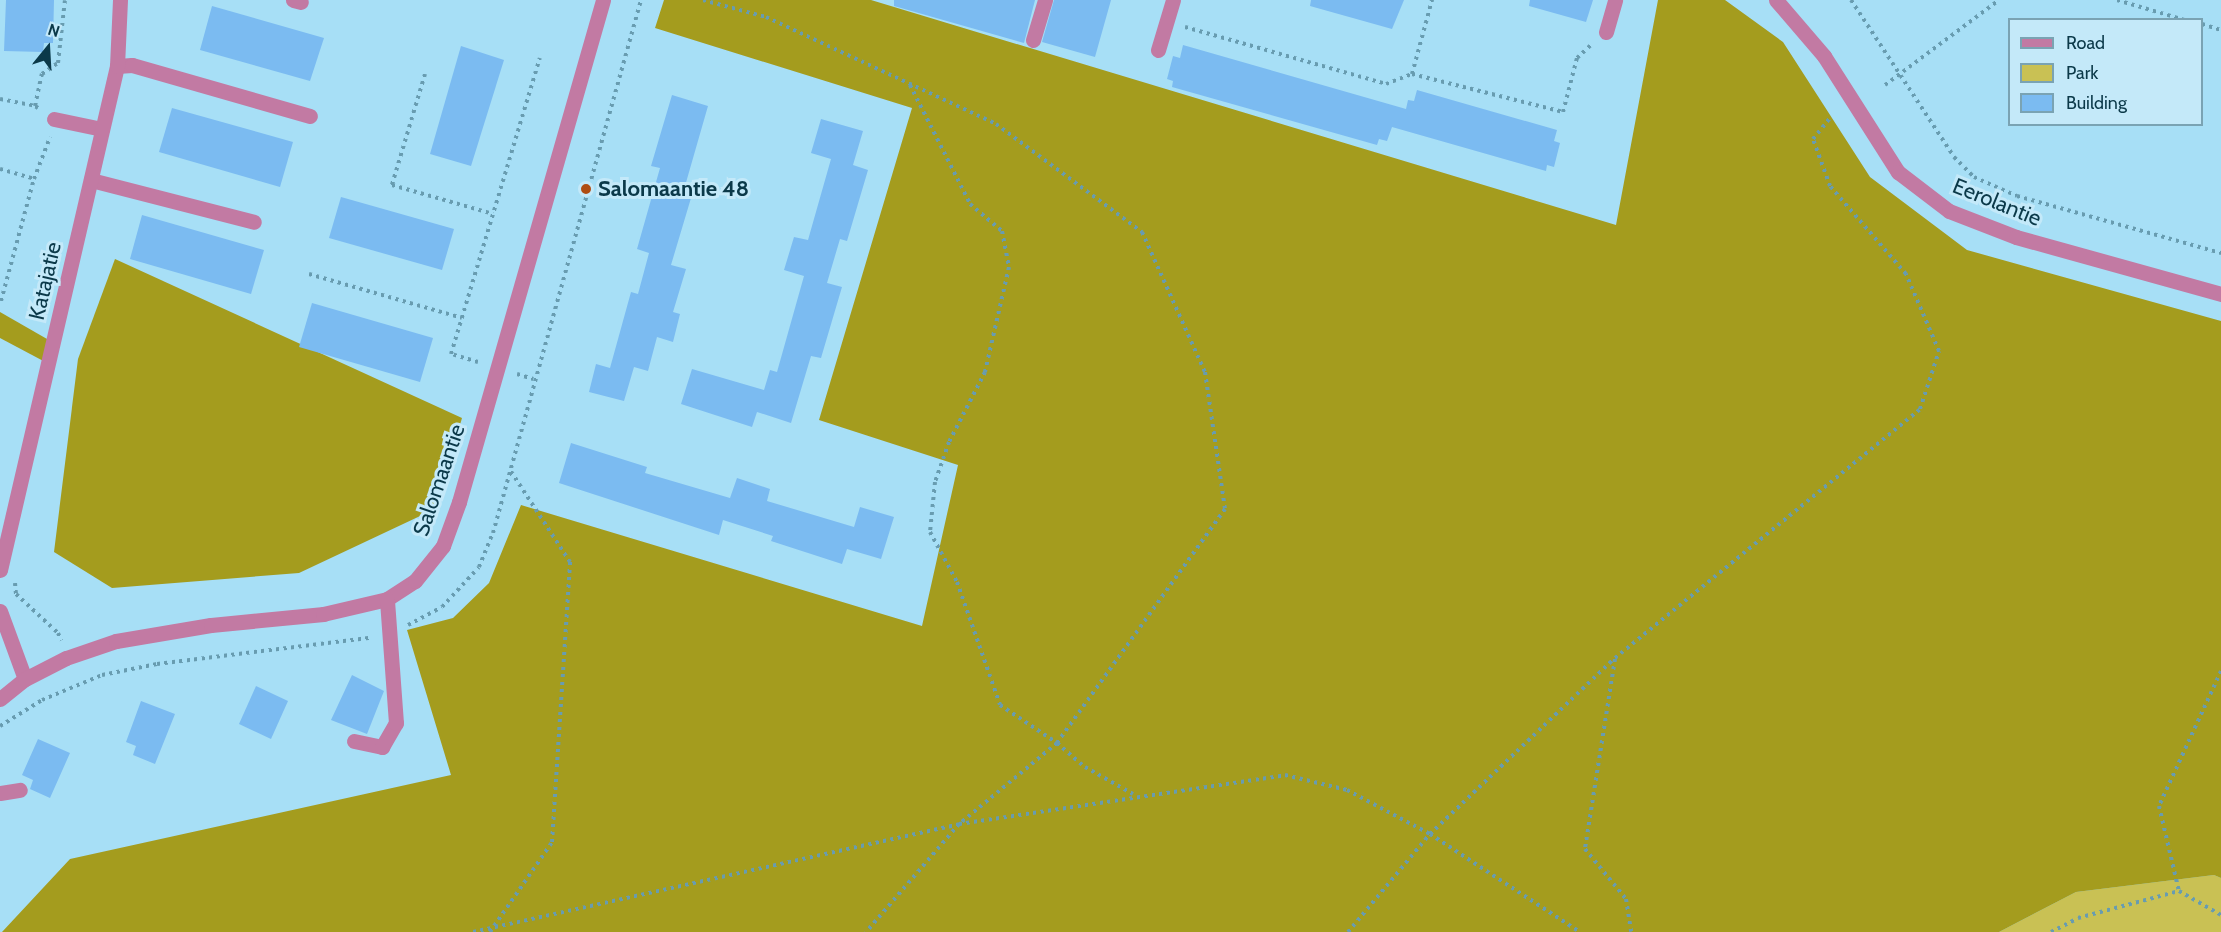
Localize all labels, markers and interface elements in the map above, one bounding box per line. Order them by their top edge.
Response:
north arrow [18,18,78,78]
legend [2008,18,2203,126]
text: N [45,20,62,41]
text: Road [2066,32,2105,54]
text: Park [2066,62,2098,84]
text: Building [2066,92,2127,114]
street label: Eerolantie [1949,172,2045,232]
place label: Salomaantie 48 [598,176,749,202]
marker: Salomaantie 48 [579,182,593,196]
street label: Katajatie [23,239,67,323]
street label: Salomaantie [408,421,470,539]

